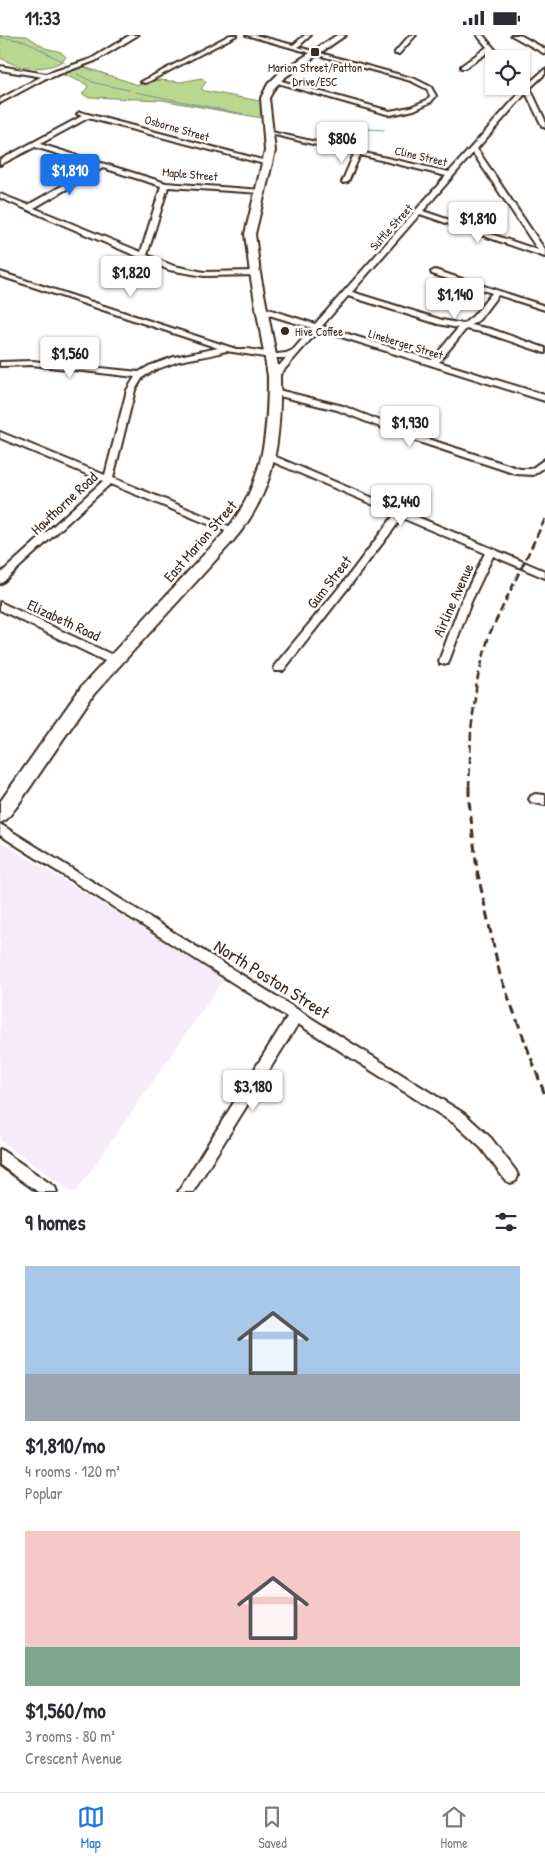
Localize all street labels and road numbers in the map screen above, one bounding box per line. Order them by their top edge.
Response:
street label: Osborne Street [143,111,212,146]
street label: Cline Street [393,142,450,170]
street label: Maple Street [162,163,219,185]
street label: Suttle Street [366,199,417,254]
street label: Lineberger Street [367,325,446,364]
street label: Hawthorne Road [26,467,102,539]
street label: East Marion Street [159,495,242,586]
street label: Gum Street [302,551,357,613]
street label: Airline Avenue [428,560,478,640]
street label: Elizabeth Road [24,594,104,646]
street label: North Poston Street [209,933,335,1025]

